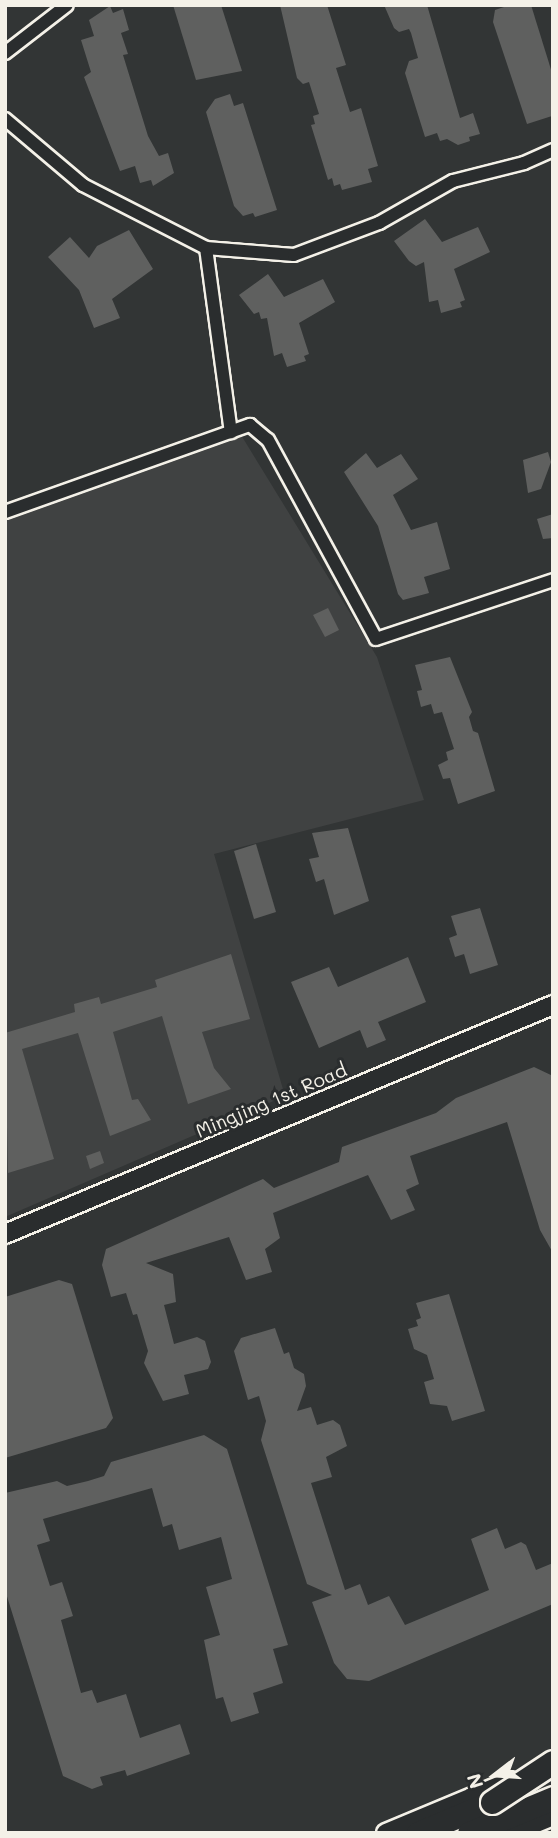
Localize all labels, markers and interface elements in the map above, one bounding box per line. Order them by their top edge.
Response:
street label: Mingjing 1st Road [192,1058,350,1142]
north arrow [460,1740,530,1810]
text: N [460,1771,489,1792]

